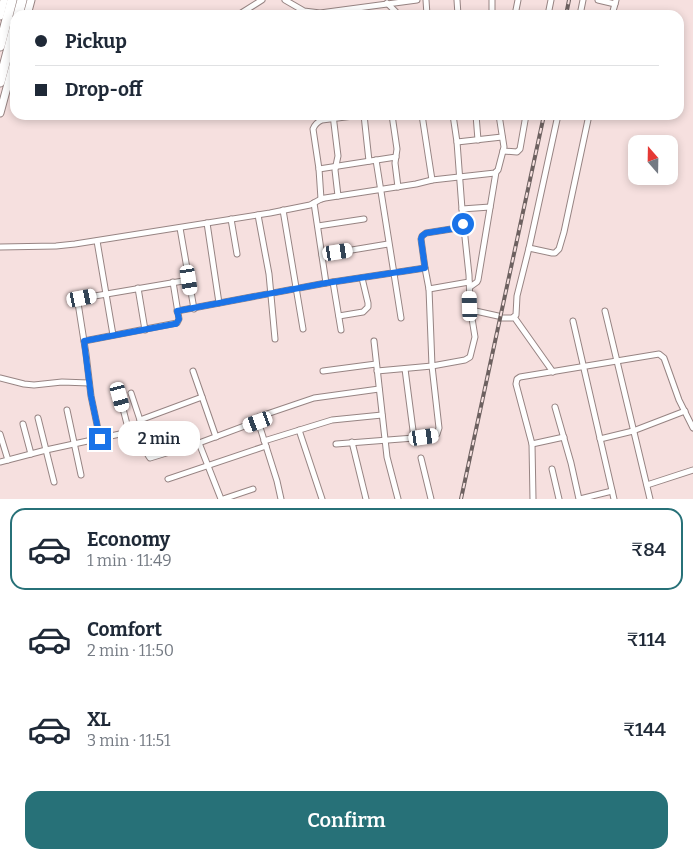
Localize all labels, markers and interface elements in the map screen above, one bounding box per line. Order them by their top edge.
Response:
text: Pickup [65,30,127,53]
text: Drop-off [65,78,143,101]
north arrow [628,135,678,185]
map controls [628,135,678,185]
route start [452,213,474,235]
car [322,242,353,262]
car [179,264,198,296]
car [65,288,98,308]
car [461,291,478,321]
car [108,381,131,413]
car [241,410,274,434]
callout: 2 min [118,422,200,456]
car [408,427,439,447]
route end [89,428,111,450]
text: 2 min [138,429,180,448]
icon: car [27,527,72,572]
text: Economy [87,528,170,551]
text: ₹84 [631,538,666,561]
text: 1 min · 11:49 [87,551,172,570]
icon: car [27,617,72,662]
text: Comfort [87,618,162,641]
text: ₹114 [626,628,666,651]
text: 2 min · 11:50 [87,641,174,660]
icon: car [27,707,72,752]
text: XL [87,708,111,731]
text: ₹144 [623,718,666,741]
text: 3 min · 11:51 [87,731,170,750]
button: Confirm [25,791,668,849]

